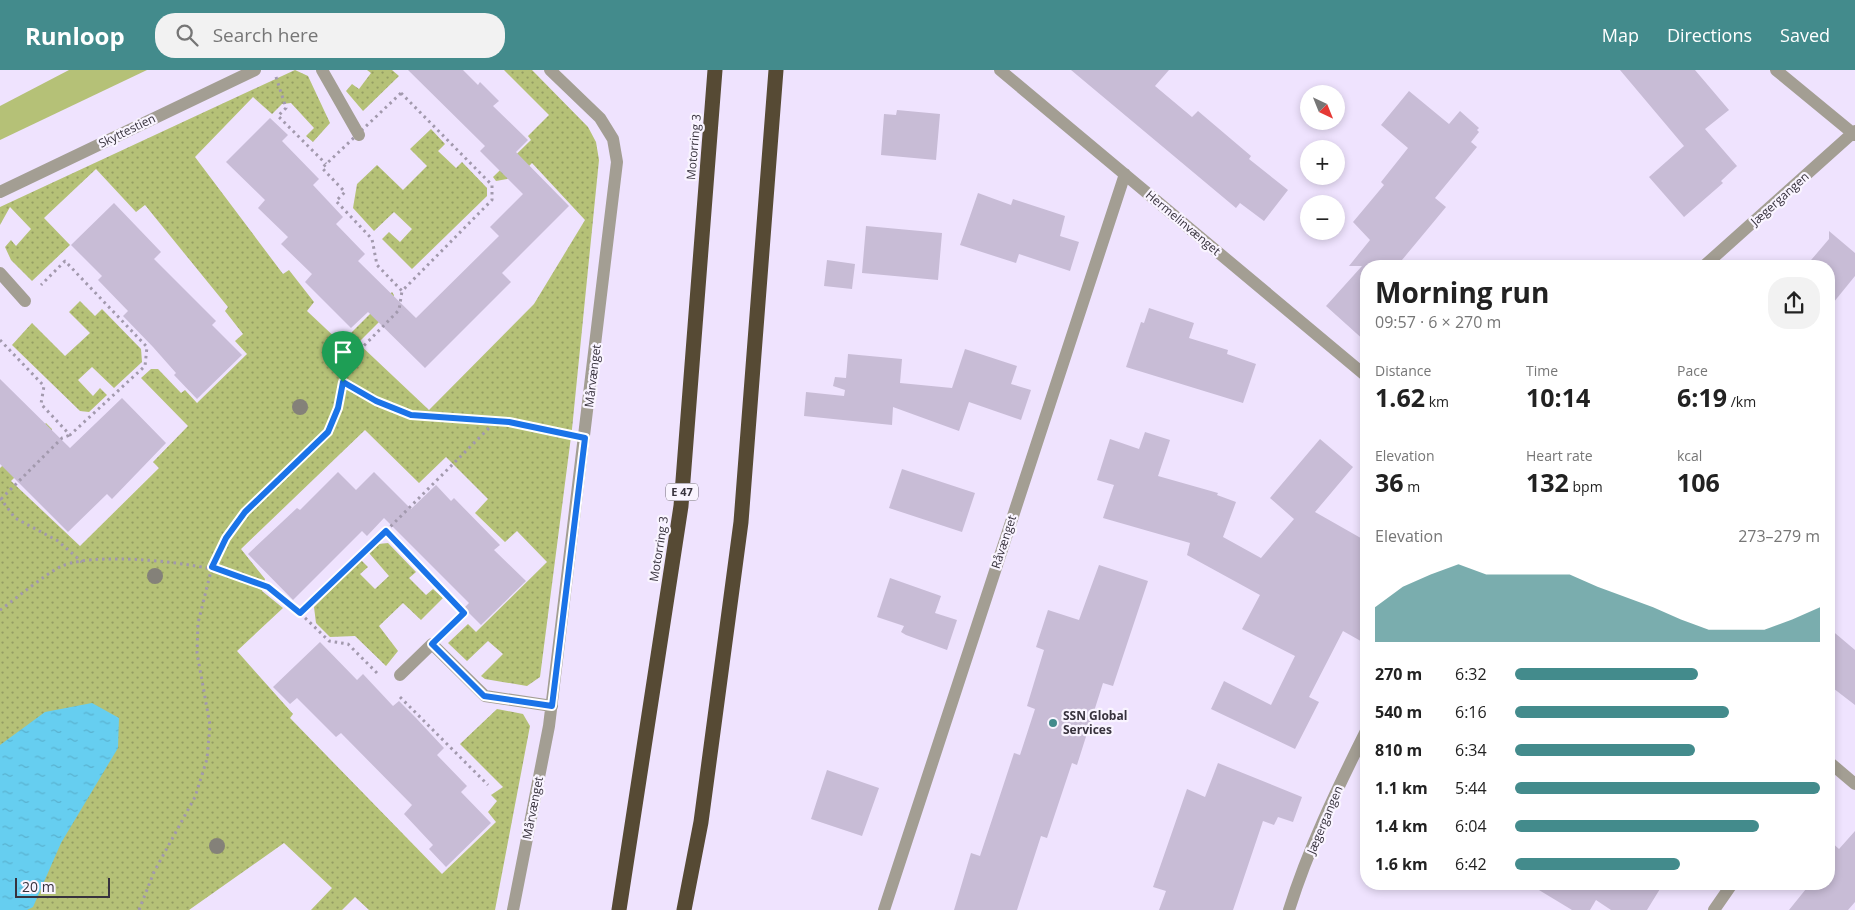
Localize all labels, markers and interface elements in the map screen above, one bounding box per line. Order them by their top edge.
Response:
search box [155,13,505,58]
text: Runloop [25,19,125,52]
icon: search [173,21,201,49]
text: Search here [213,22,318,48]
text: Map [1602,23,1639,47]
text: Directions [1667,23,1752,47]
text: Saved [1780,23,1830,47]
north arrow [1300,85,1345,130]
map controls [1300,85,1345,240]
street label: Skyttestien [96,109,158,152]
street label: Motorring 3 [682,113,705,181]
button: + [1300,140,1345,185]
street label: Jægergangen [1746,168,1812,230]
street label: Hermelinvænget [1142,186,1224,259]
button: − [1300,195,1345,240]
text: Morning run [1375,273,1549,311]
button: share [1768,277,1820,329]
text: 09:57 · 6 × 270 m [1375,311,1501,333]
pin [322,331,364,382]
icon: arrive [329,338,357,366]
street label: Mårvænget [580,343,605,409]
text: Distance [1375,361,1431,380]
text: Time [1526,361,1558,380]
text: Pace [1677,361,1708,380]
text: 1.62 [1375,380,1425,414]
text: 10:14 [1526,380,1590,414]
text: 6:19 [1677,380,1727,414]
text: km [1425,392,1449,411]
text: /km [1727,392,1756,411]
text: Elevation [1375,446,1434,465]
text: Heart rate [1526,446,1593,465]
text: kcal [1677,446,1702,465]
text: 36 [1375,465,1404,499]
text: 132 [1526,465,1569,499]
text: 106 [1677,465,1720,499]
text: m [1404,477,1420,496]
text: bpm [1569,477,1603,496]
road number: E 47 [666,484,698,501]
street label: Råvænget [987,513,1020,571]
street label: Motorring 3 [645,515,672,583]
text: Elevation [1375,525,1443,547]
text: 273–279 m [1738,525,1820,547]
text: 270 m [1375,663,1422,685]
text: 6:32 [1455,663,1487,685]
text: 540 m [1375,701,1422,723]
text: 6:16 [1455,701,1487,723]
place label: SSN Global Services [1063,707,1127,738]
marker: SSN Global Services [1047,717,1059,729]
text: 810 m [1375,739,1422,761]
text: 6:34 [1455,739,1487,761]
street label: Mårvænget [518,775,547,841]
text: 1.1 km [1375,777,1428,799]
text: 5:44 [1455,777,1487,799]
street label: Jægergangen [1302,783,1347,858]
text: 1.4 km [1375,815,1428,837]
text: 6:04 [1455,815,1487,837]
text: 1.6 km [1375,853,1428,875]
text: 6:42 [1455,853,1487,875]
scale bar [15,875,110,898]
text: 20 m [22,877,55,896]

